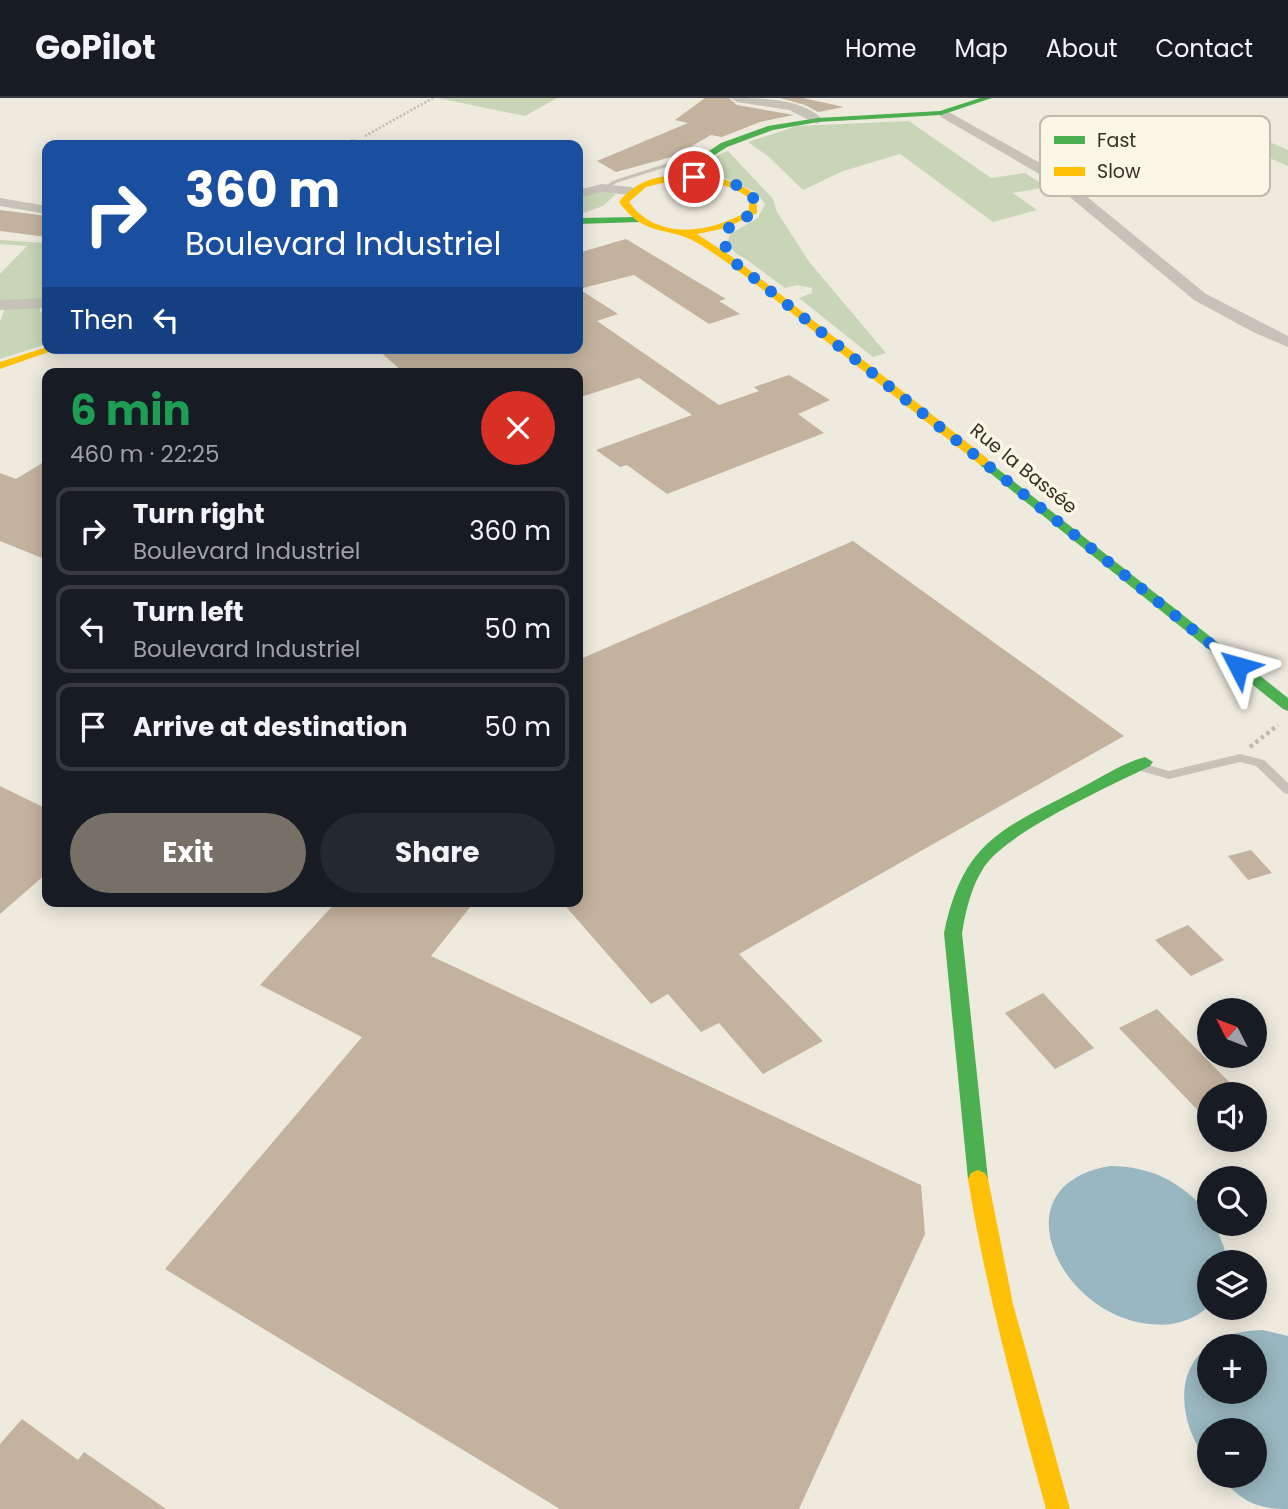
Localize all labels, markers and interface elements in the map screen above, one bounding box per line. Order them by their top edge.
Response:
text: GoPilot [35,24,156,71]
text: Home [845,32,917,65]
text: Map [955,32,1008,65]
text: About [1046,32,1117,65]
text: Contact [1155,32,1253,65]
legend [1040,116,1270,196]
text: Fast [1097,127,1136,154]
pin [664,147,724,207]
text: 360 m [185,156,340,224]
icon: arrive [675,158,713,196]
text: Slow [1097,158,1141,185]
icon: right [70,168,161,259]
text: Boulevard Industriel [185,221,501,266]
icon: left [147,301,185,339]
text: Then [70,302,133,338]
text: 6 min [70,381,191,440]
button: close [481,391,555,465]
street label: Rue la Bassée [964,417,1083,520]
text: 460 m · 22:25 [70,438,220,470]
text: Turn right [133,496,265,532]
icon: right [74,512,112,550]
text: 360 m [469,513,551,549]
text: Boulevard Industriel [133,535,360,567]
text: Turn left [133,594,244,630]
icon: left [74,610,112,648]
text: 50 m [485,611,551,647]
position arrow [1201,629,1275,703]
text: Boulevard Industriel [133,633,360,665]
icon: arrive [74,708,112,746]
text: Arrive at destination [133,709,408,745]
text: 50 m [485,709,551,745]
button: Exit [70,813,306,893]
button: Share [320,813,555,893]
north arrow [1197,998,1267,1068]
map controls [1197,998,1267,1488]
button: sound [1197,1082,1267,1152]
button: search [1197,1166,1267,1236]
button: layers [1197,1250,1267,1320]
button: + [1197,1334,1267,1404]
button: − [1197,1418,1267,1488]

